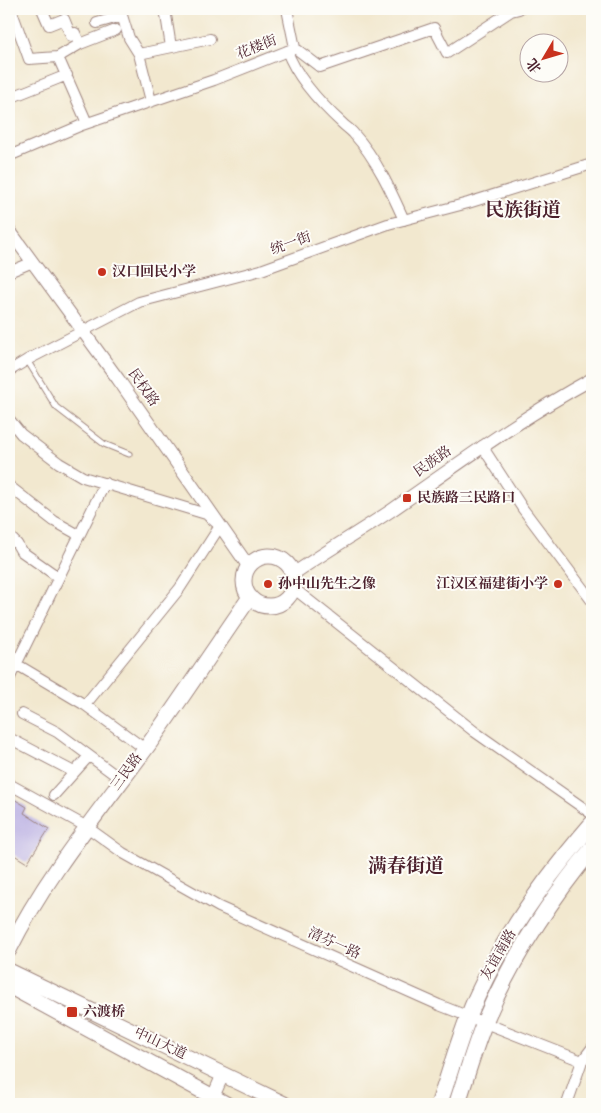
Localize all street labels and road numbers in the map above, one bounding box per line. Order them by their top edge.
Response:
street label: 花楼街 [234,31,280,65]
street label: 统一街 [268,228,314,260]
street label: 民权路 [123,365,163,411]
street label: 民族路 [410,442,456,482]
street label: 三民路 [107,749,147,795]
street label: 清芬一路 [305,924,363,964]
street label: 友谊南路 [477,926,521,984]
street label: 中山大道 [131,1024,189,1064]

